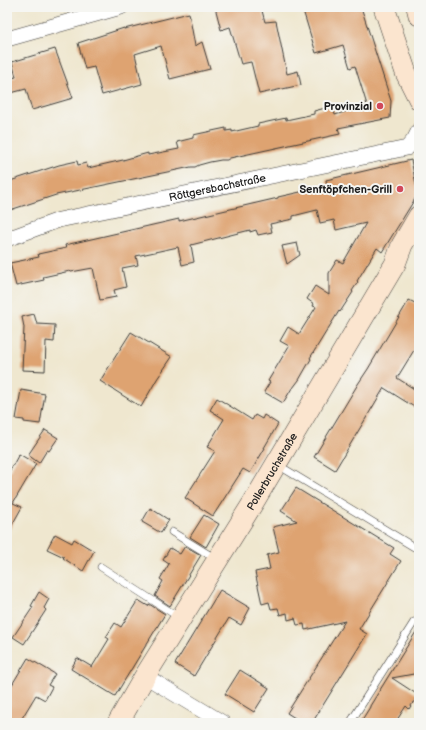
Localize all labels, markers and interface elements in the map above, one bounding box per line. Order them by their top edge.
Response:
place label: Provinzial [324,100,372,113]
marker: Provinzial [375,101,385,111]
street label: Röttgersbachstraße [168,171,267,204]
place label: Senftöpfchen-Grill [299,183,392,196]
marker: Senftöpfchen-Grill [395,184,405,194]
street label: Pollerbruchstraße [244,430,300,512]

